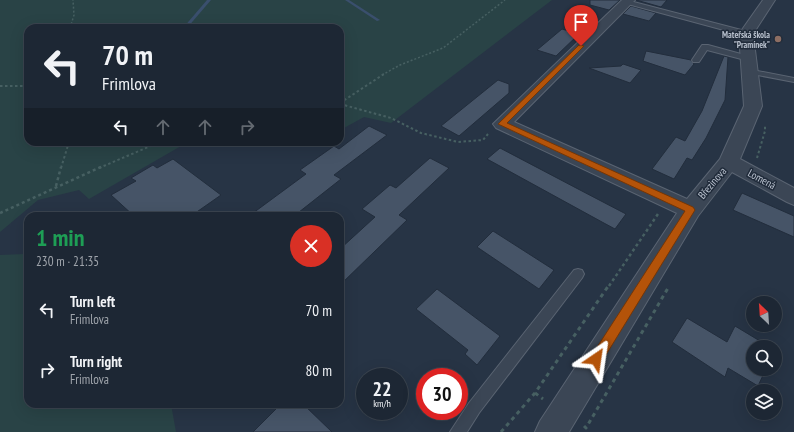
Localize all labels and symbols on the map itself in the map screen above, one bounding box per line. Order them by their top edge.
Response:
pin [564,5,598,46]
place label: Mateřská škola "Pramínek" [722,29,770,50]
marker: Mateřská škola "Pramínek" [773,34,783,44]
street label: Březinova [695,164,729,202]
street label: Lomená [746,166,778,192]
north arrow [746,296,782,332]
position arrow [575,338,617,380]
speed limit sign: 30 [416,368,468,420]

